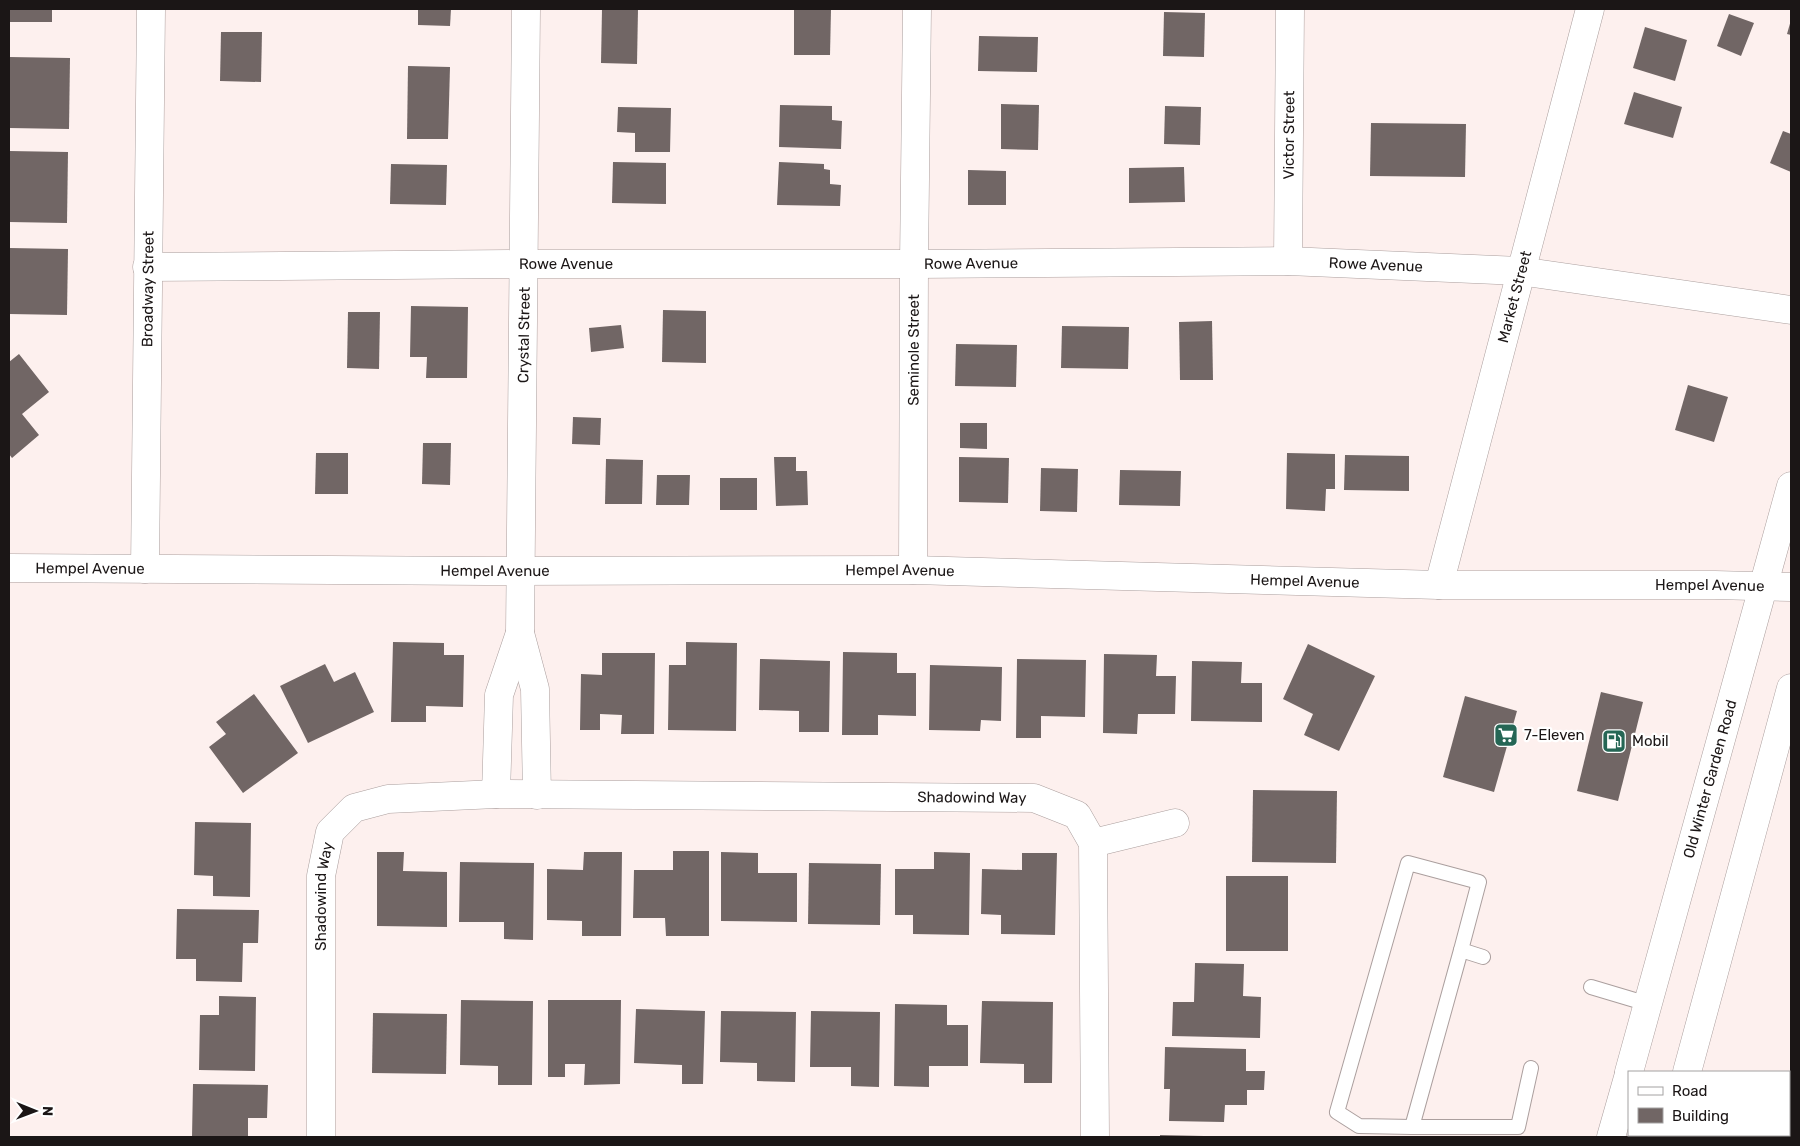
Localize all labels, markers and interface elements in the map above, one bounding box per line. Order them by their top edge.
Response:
street label: Victor Street [1280,90,1298,179]
street label: Broadway Street [138,231,158,347]
street label: Market Street [1494,249,1535,345]
street label: Rowe Avenue [924,254,1018,273]
street label: Rowe Avenue [1328,254,1423,276]
street label: Rowe Avenue [519,255,613,273]
street label: Crystal Street [514,287,534,383]
street label: Seminole Street [905,294,923,406]
street label: Hempel Avenue [35,559,145,578]
street label: Hempel Avenue [845,561,955,580]
street label: Hempel Avenue [440,562,550,580]
street label: Hempel Avenue [1250,571,1360,592]
street label: Hempel Avenue [1655,576,1765,595]
street label: Old Winter Garden Road [1679,698,1741,860]
supermarket icon: 7-Eleven [1493,722,1519,748]
place label: 7-Eleven [1524,726,1585,744]
fuel station icon: Mobil [1601,728,1627,754]
place label: Mobil [1632,732,1669,750]
street label: Shadowind Way [917,788,1027,807]
street label: Shadowind Way [312,840,337,951]
legend [1628,1071,1790,1136]
text: Road [1672,1082,1708,1100]
north arrow [10,1086,60,1136]
text: N [39,1106,56,1116]
text: Building [1672,1107,1729,1125]

